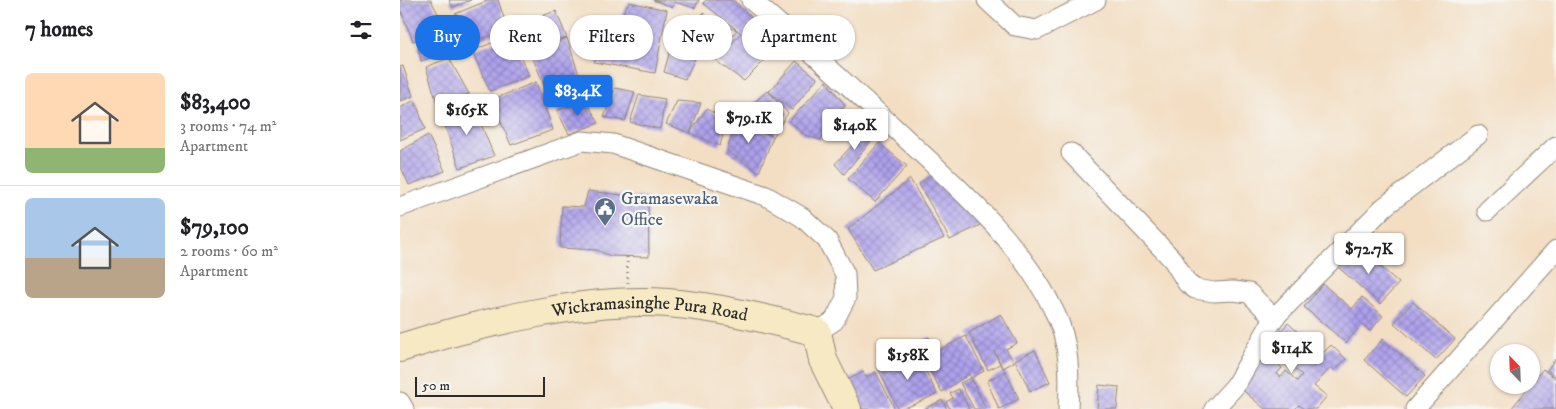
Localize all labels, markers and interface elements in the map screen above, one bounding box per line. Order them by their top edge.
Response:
chip: Buy [415,15,480,60]
chip: Rent [490,15,560,60]
chip: Filters [570,15,653,60]
chip: New [663,15,732,60]
chip: Apartment [742,15,855,60]
icon: filters [347,16,375,44]
text: 7 homes [25,17,93,43]
pin: $83.4K [537,74,619,117]
text: $83.4K [554,81,602,101]
text: $83,400 [180,90,251,116]
icon: home [65,93,125,153]
pin: $165K [432,94,502,136]
text: $165K [446,100,488,120]
pin: $79.1K [708,102,790,144]
text: $79.1K [726,108,772,128]
pin: $140K [820,108,890,151]
text: $140K [833,115,877,135]
text: 3 rooms · 74 m² [180,116,277,136]
text: Apartment [180,136,248,156]
place label: Gramasewaka Office [621,188,719,231]
public building icon: Gramasewaka Office [593,196,617,227]
text: $79,100 [180,215,249,241]
icon: home [65,218,125,278]
pin: $72.7K [1328,232,1410,275]
text: $72.7K [1345,239,1393,259]
text: 2 rooms · 60 m² [180,241,278,261]
text: Apartment [180,261,248,281]
street label: Wickramasinghe Pura Road [549,292,750,327]
pin: $114K [1257,332,1327,374]
pin: $158K [873,338,943,381]
text: $114K [1272,338,1312,358]
north arrow [1490,344,1540,394]
map controls [1490,344,1540,394]
text: $158K [887,345,929,365]
scale bar [415,374,545,397]
text: 50 m [422,377,450,395]

